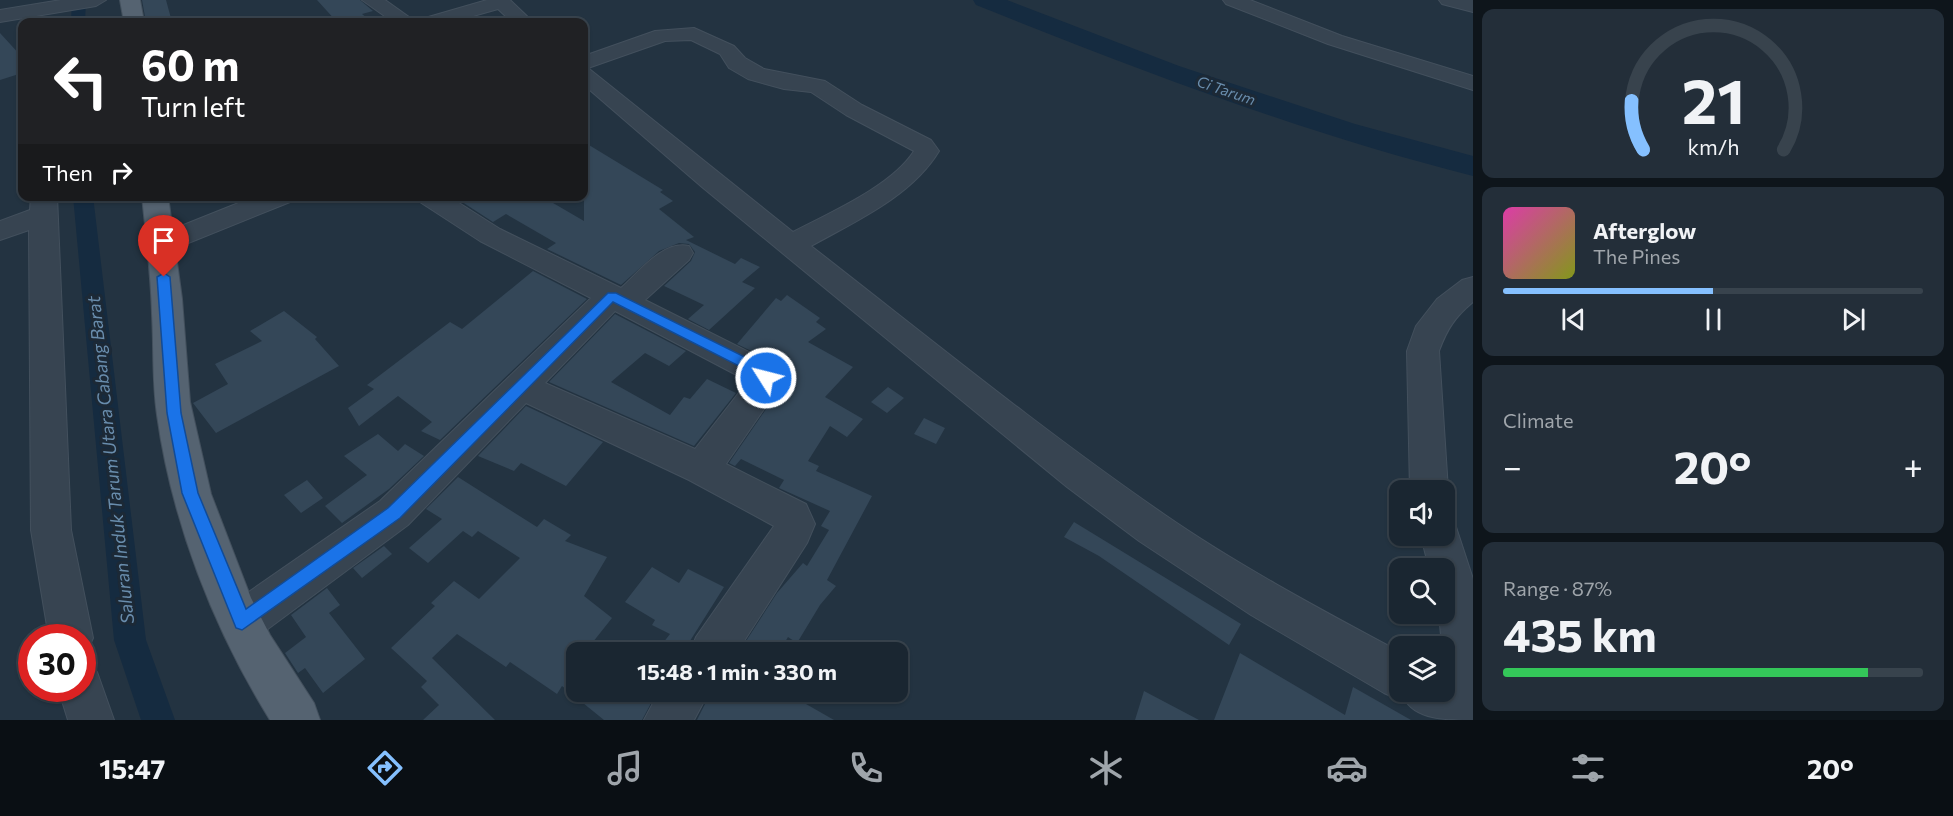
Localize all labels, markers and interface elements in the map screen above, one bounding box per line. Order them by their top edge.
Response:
text: 60 m [141,38,240,90]
icon: left [42,42,120,120]
text: 21 [1681,62,1745,138]
water label: Ci Tarum [1195,72,1258,108]
text: Turn left [141,90,245,123]
text: km/h [1687,134,1739,160]
icon: right [105,156,138,189]
text: Then [42,159,93,186]
pin [138,215,189,277]
text: Afterglow [1593,217,1696,244]
icon: arrive [147,224,180,257]
text: The Pines [1593,244,1680,268]
water label: Saluran Induk Tarum Utara Cabang Barat [82,294,138,625]
icon: previous [1557,303,1590,336]
icon: pause [1697,303,1730,336]
icon: next [1837,303,1870,336]
position arrow [734,346,798,410]
text: Climate [1503,408,1573,432]
text: 20° [1674,438,1752,493]
text: − [1503,445,1522,486]
text: + [1904,445,1923,486]
map controls [1389,480,1455,702]
button: sound [1389,480,1455,546]
button: search [1389,558,1455,624]
text: Range · 87% [1503,576,1612,600]
text: 435 km [1503,606,1657,661]
speed limit sign: 30 [18,624,96,702]
button: layers [1389,636,1455,702]
text: 15:48 · 1 min · 330 m [637,658,837,685]
icon: directions [364,747,406,789]
icon: music [604,747,646,789]
icon: phone [845,747,887,789]
icon: climate [1085,747,1127,789]
icon: car [1326,747,1368,789]
icon: filters [1567,747,1609,789]
text: 15:47 [99,752,165,785]
text: 20° [1807,752,1854,785]

